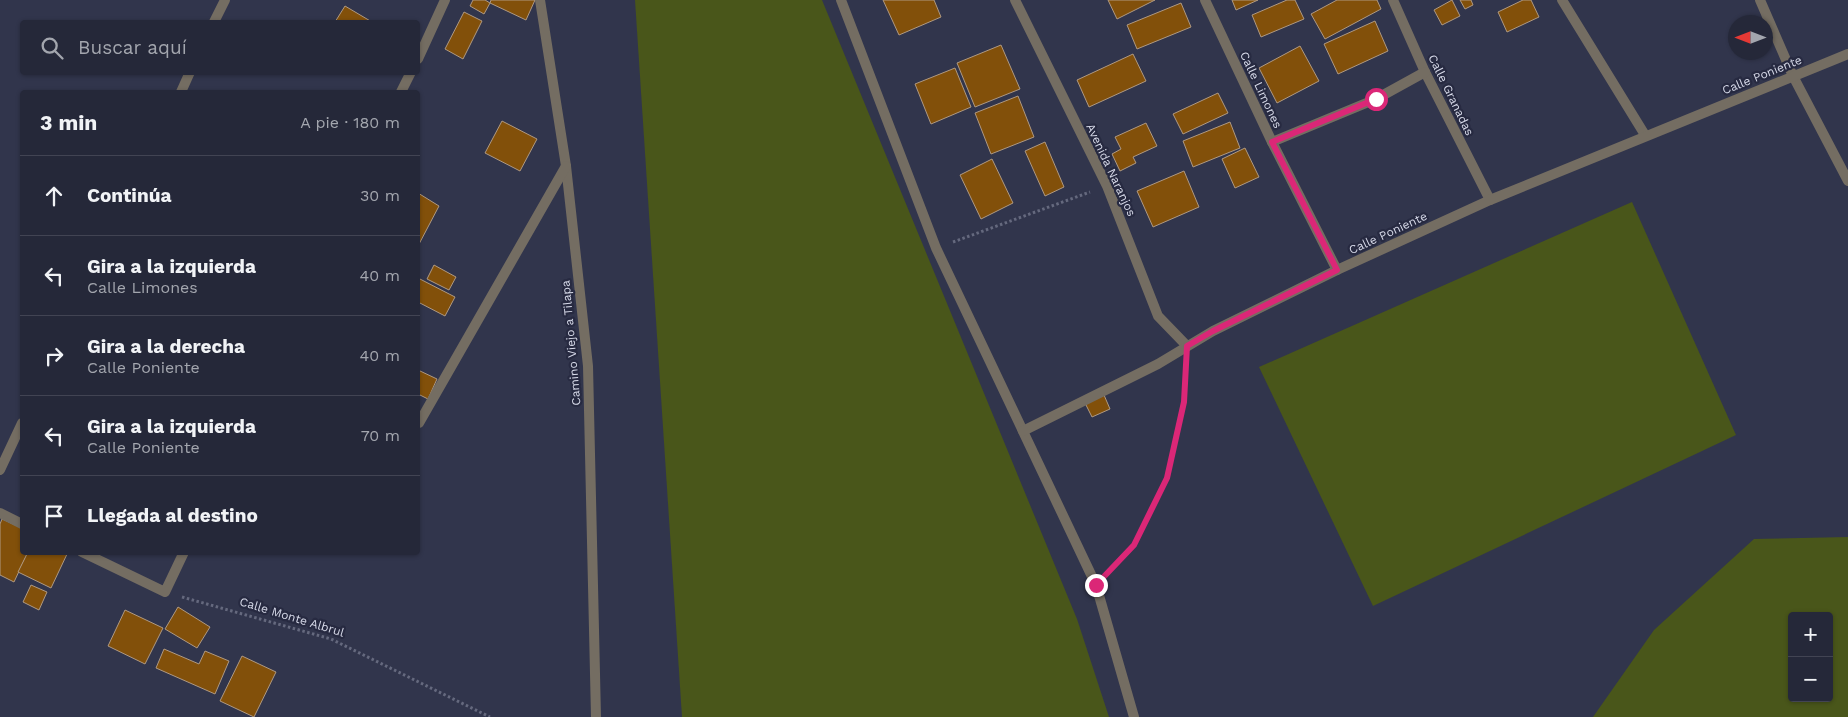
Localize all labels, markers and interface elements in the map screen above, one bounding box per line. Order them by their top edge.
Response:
north arrow [1728,15,1773,60]
search box [20,20,420,75]
icon: search [38,34,66,62]
text: Buscar aquí [78,36,187,59]
street label: Calle Limones [1237,49,1285,131]
street label: Calle Granadas [1425,52,1477,138]
street label: Calle Poniente [1720,53,1804,97]
route start [1365,88,1388,111]
text: 3 min [40,110,97,135]
text: A pie · 180 m [300,113,400,132]
street label: Avenida Naranjos [1083,121,1139,219]
icon: ahead [40,182,68,210]
text: Continúa [87,184,171,207]
text: 30 m [360,186,400,205]
street label: Calle Poniente [1347,209,1429,257]
text: Gira a la izquierda [87,255,256,278]
icon: left [40,262,68,290]
text: 40 m [360,266,400,285]
text: Calle Limones [87,278,198,297]
street label: Camino Viejo a Tilapa [559,280,583,406]
text: Gira a la derecha [87,335,245,358]
icon: right [40,342,68,370]
text: 40 m [360,346,400,365]
text: Calle Poniente [87,358,200,377]
text: Gira a la izquierda [87,415,256,438]
icon: left [40,422,68,450]
text: 70 m [361,426,400,445]
text: Calle Poniente [87,438,200,457]
icon: arrive [40,502,68,530]
text: Llegada al destino [87,504,258,527]
route end [1085,574,1108,597]
street label: Calle Monte Albrul [238,594,346,640]
map controls [1788,612,1833,702]
button: + [1788,612,1833,657]
button: − [1788,657,1833,702]

